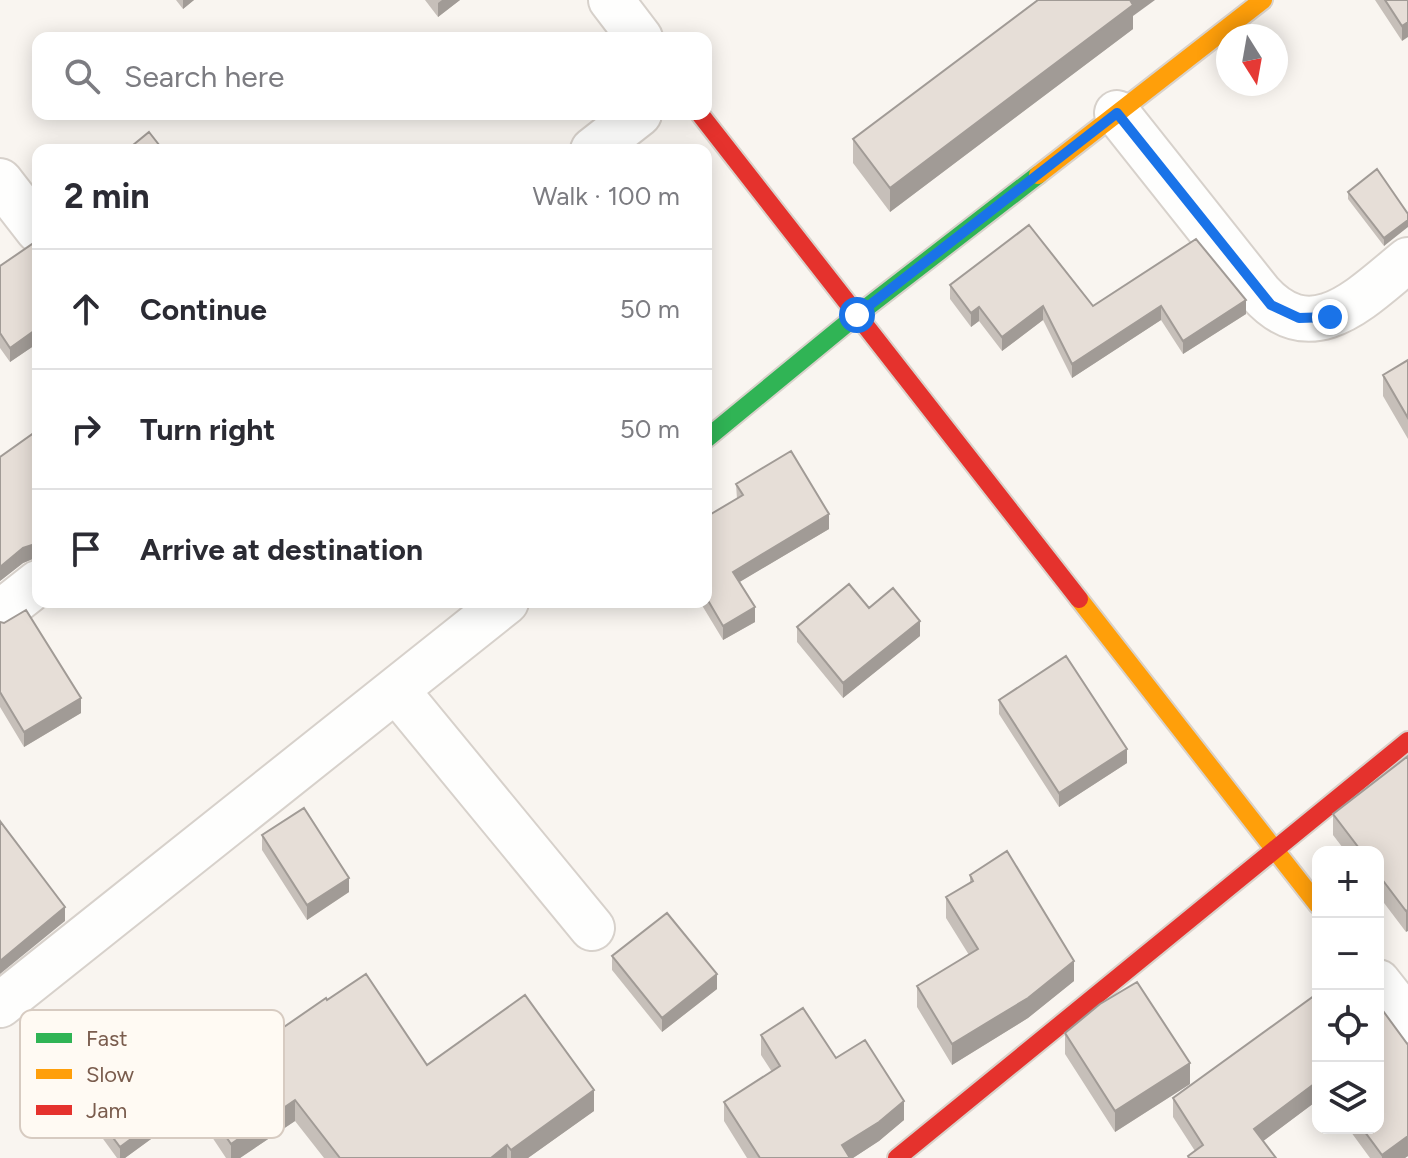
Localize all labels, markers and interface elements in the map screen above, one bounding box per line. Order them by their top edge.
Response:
north arrow [1216,24,1288,96]
search box [32,32,712,120]
icon: search [60,54,104,98]
text: Search here [124,58,284,95]
text: 2 min [64,176,150,217]
text: Walk · 100 m [532,180,680,212]
icon: ahead [64,287,108,331]
text: Continue [140,291,267,328]
text: 50 m [620,293,680,325]
route start [839,297,875,333]
route end [1312,299,1348,335]
icon: right [64,407,108,451]
text: Turn right [140,411,275,448]
text: 50 m [620,413,680,445]
icon: arrive [64,527,108,571]
text: Arrive at destination [140,531,423,568]
map controls [1312,846,1384,1134]
button: + [1312,846,1384,918]
button: − [1312,918,1384,990]
button: locate [1312,990,1384,1062]
legend [20,1010,284,1138]
text: Fast [86,1025,128,1052]
text: Slow [86,1061,135,1088]
button: layers [1312,1062,1384,1134]
text: Jam [86,1097,127,1124]

